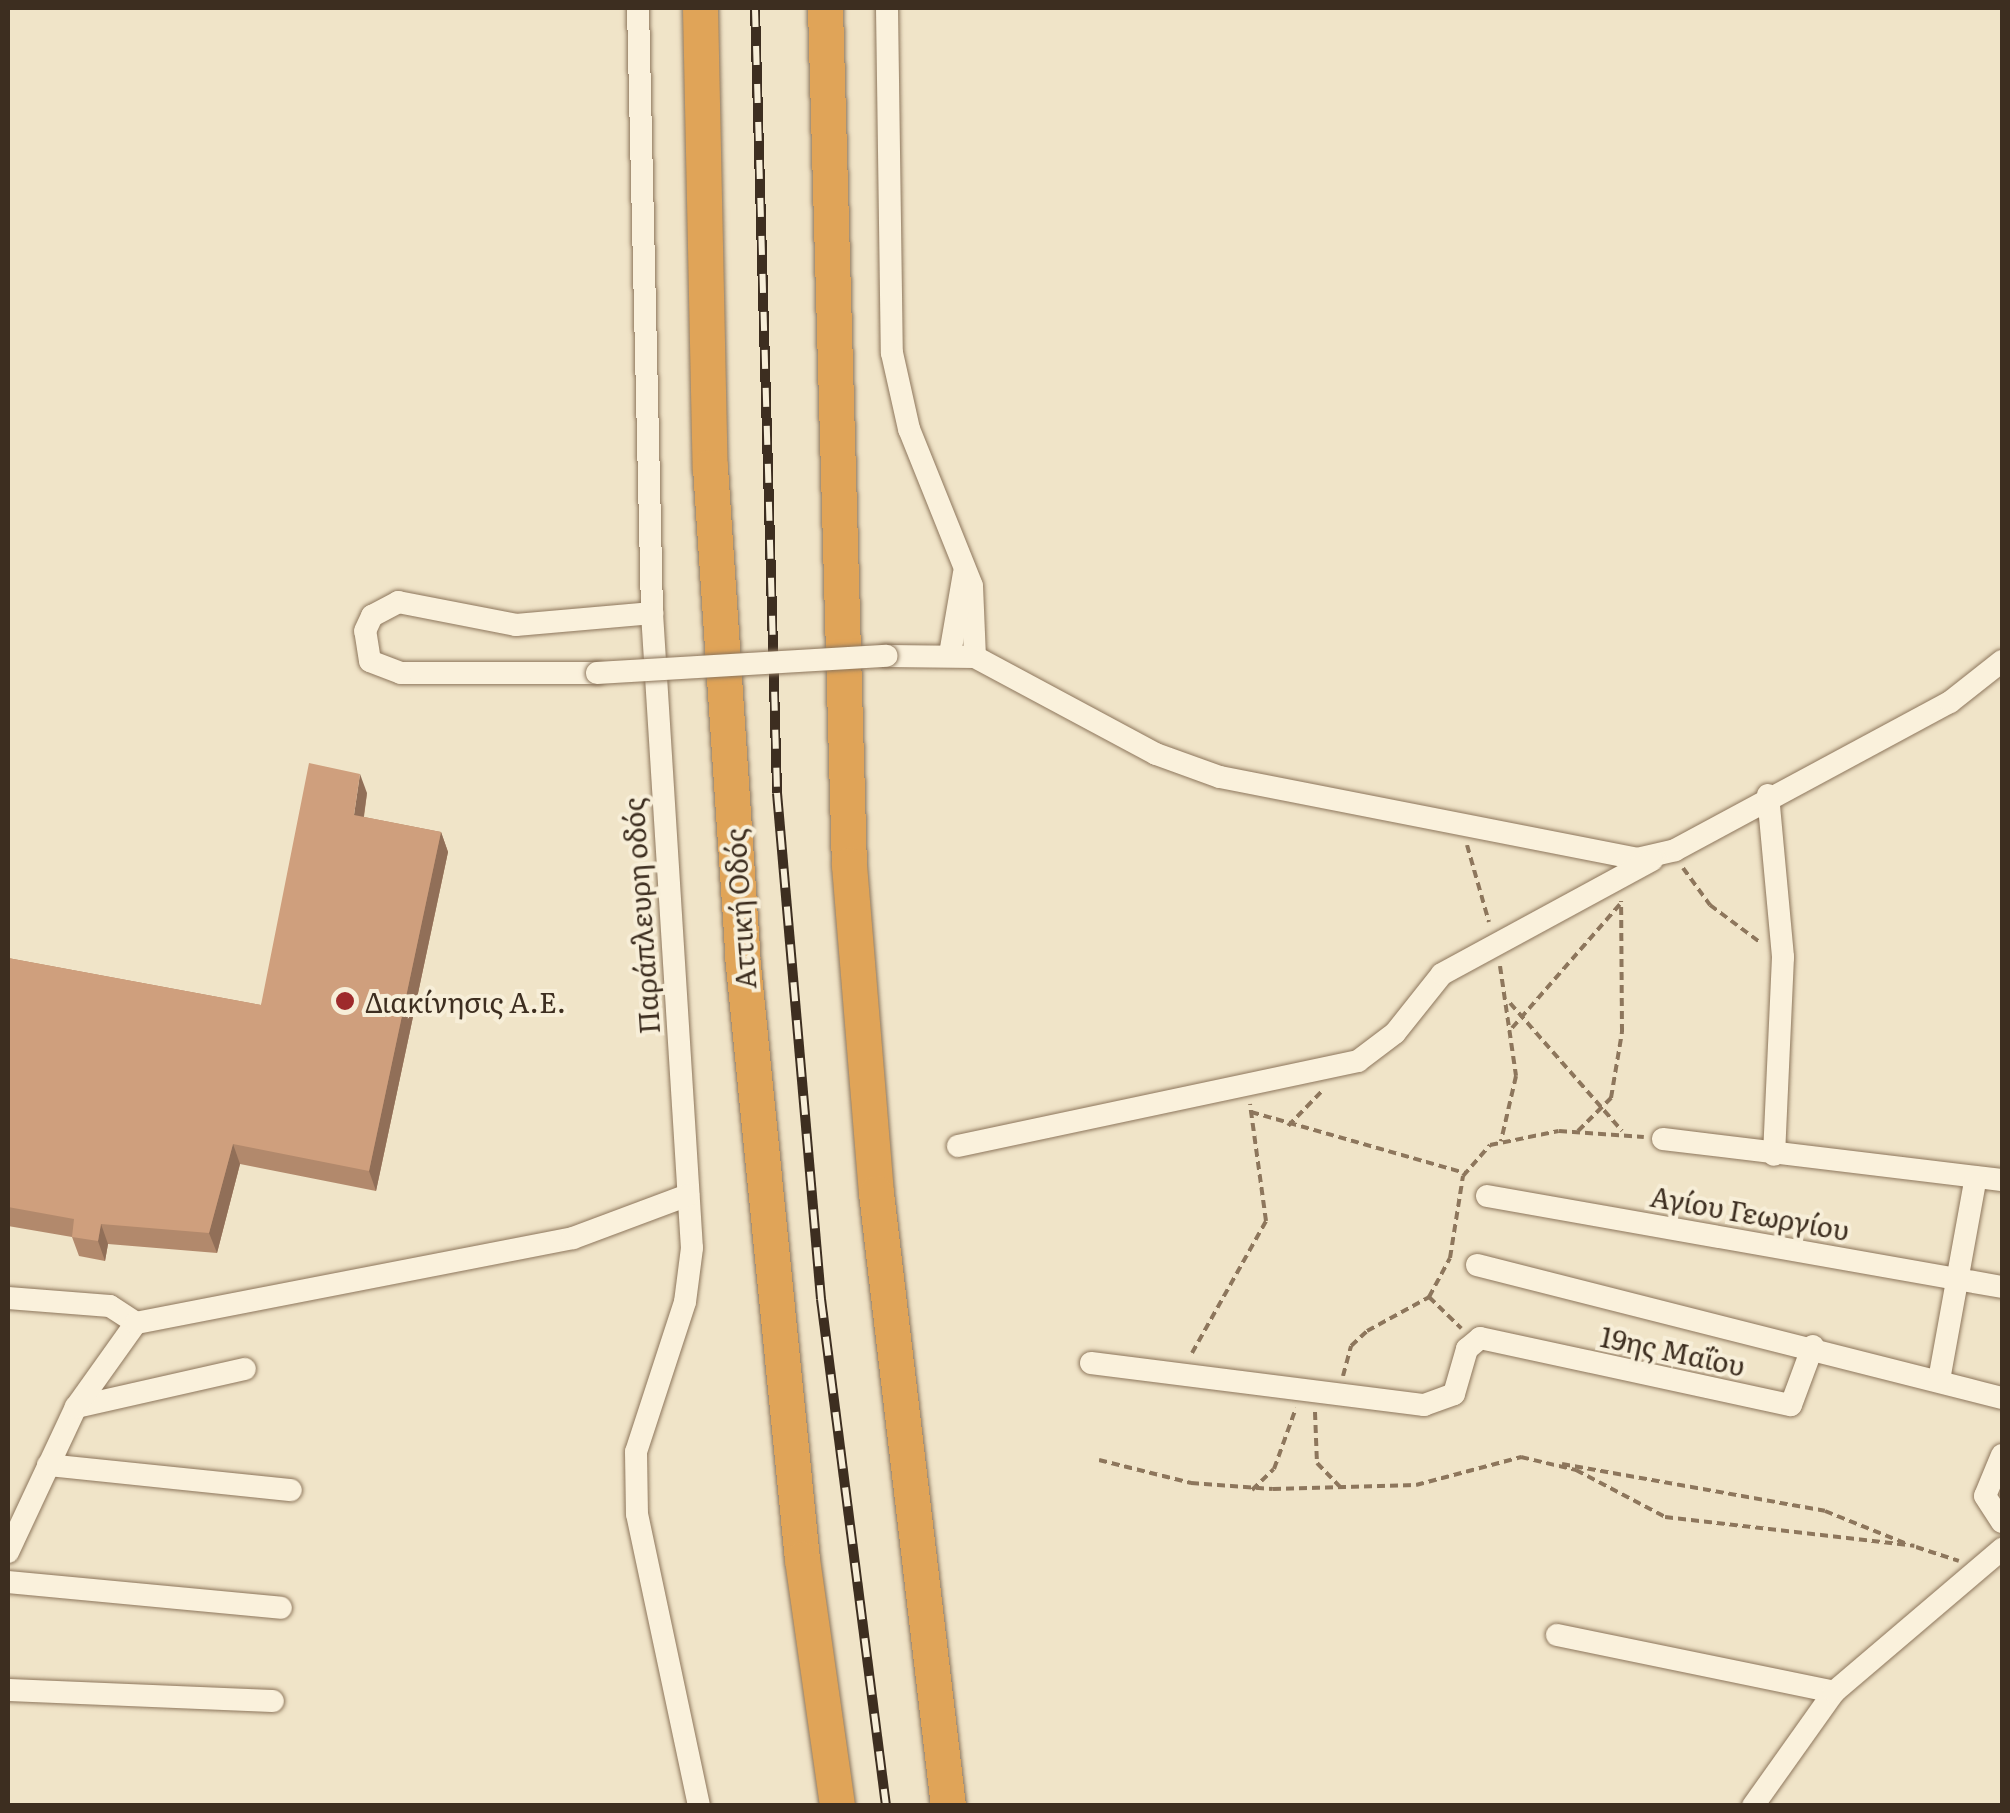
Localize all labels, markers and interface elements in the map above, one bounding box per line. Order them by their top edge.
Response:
street label: Παράπλευρη οδός [615,797,665,1035]
street label: Αττική Οδός [717,827,761,991]
place label: Διακίνησις Α.Ε. [365,984,566,1018]
marker: Διακίνησις Α.Ε. [334,990,356,1012]
street label: Αγίου Γεωργίου [1648,1178,1852,1246]
street label: 19ης Μαΐου [1598,1318,1748,1382]

